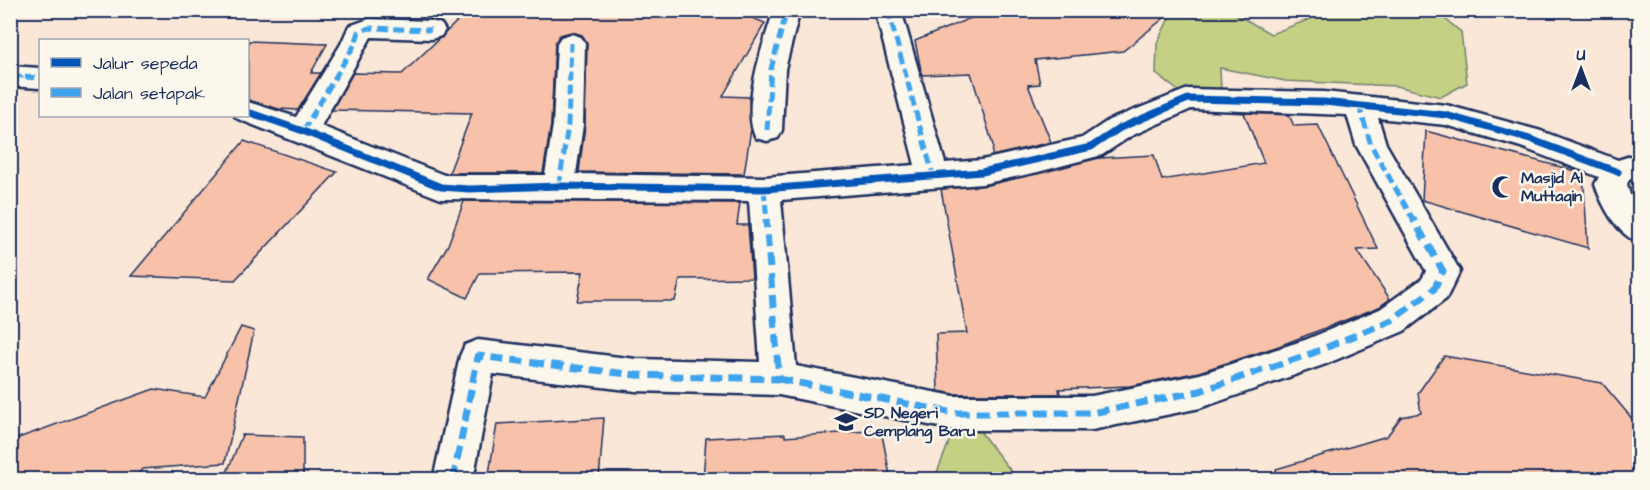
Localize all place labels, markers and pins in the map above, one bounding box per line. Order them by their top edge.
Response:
place label: Masjid Al Muttaqin [1521,167,1584,207]
mosque icon: Masjid Al Muttaqin [1490,174,1516,200]
place label: SD Negeri Cemplang Baru [863,402,975,444]
school or university icon: SD Negeri Cemplang Baru [833,409,859,435]

